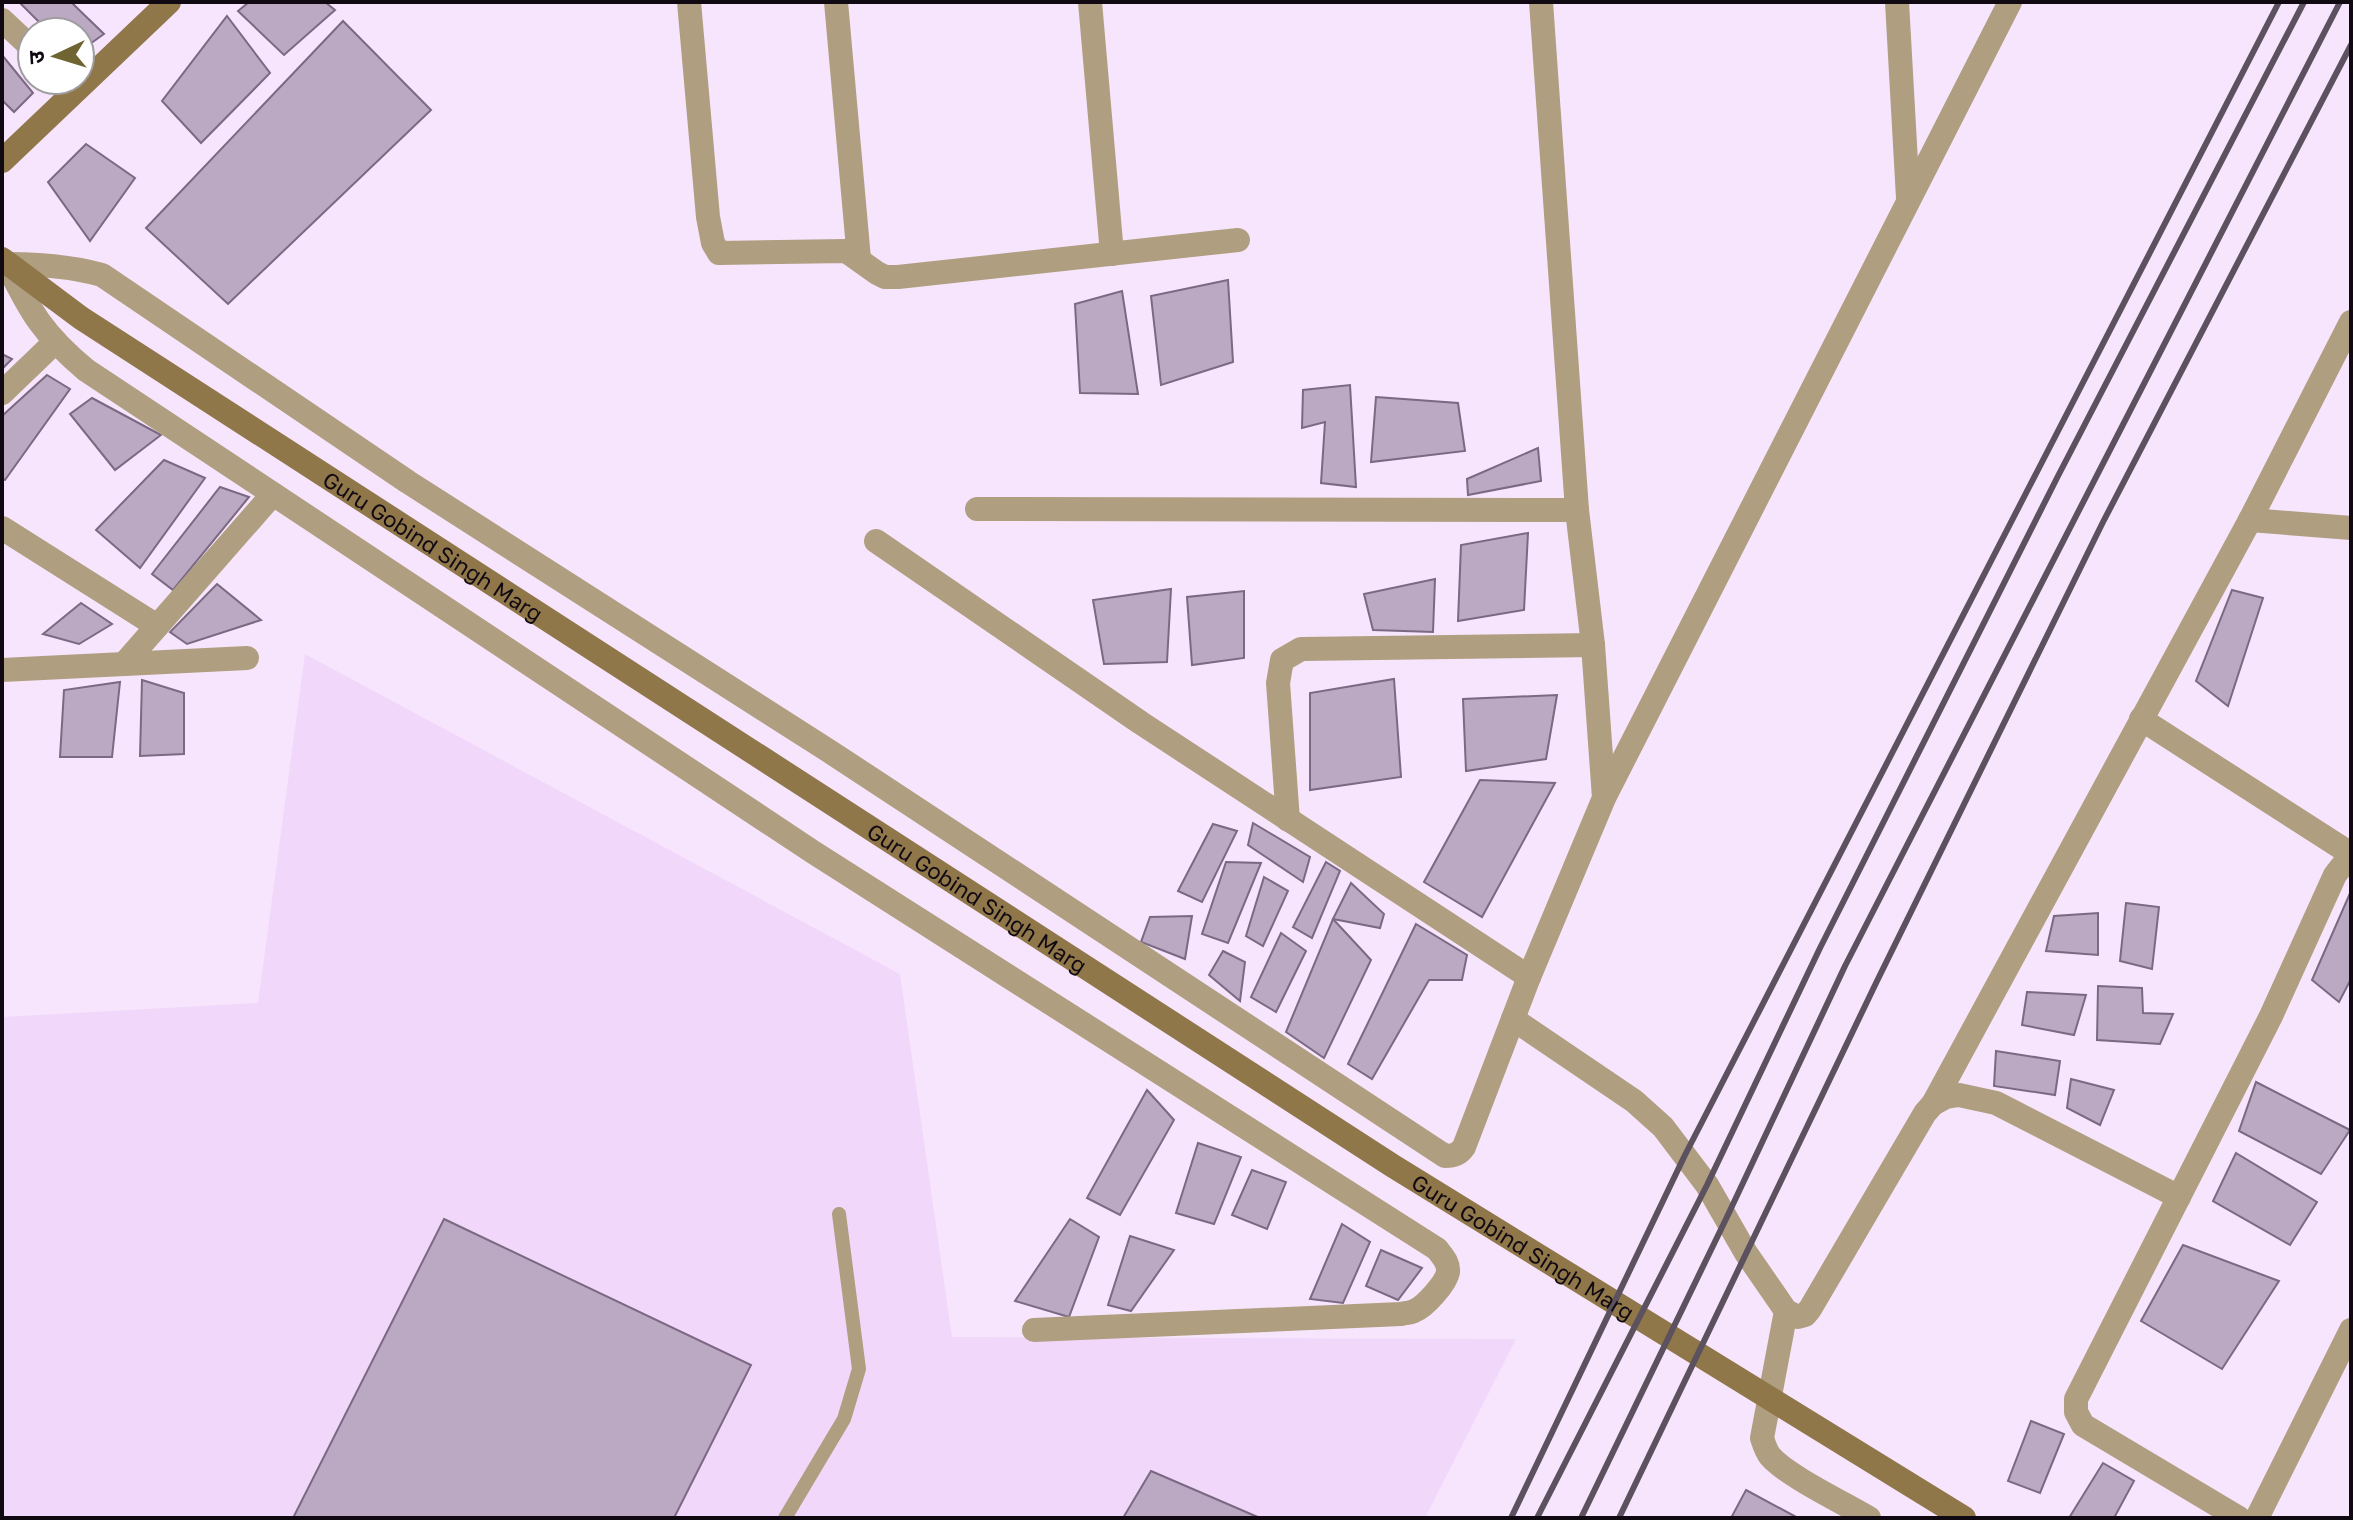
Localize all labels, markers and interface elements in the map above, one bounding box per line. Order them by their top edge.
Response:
north arrow [16,16,96,96]
text: उ [22,49,49,65]
street label: Guru Gobind Singh Marg [318,465,548,627]
street label: Guru Gobind Singh Marg [862,816,1092,978]
street label: Guru Gobind Singh Marg [1407,1168,1640,1325]

